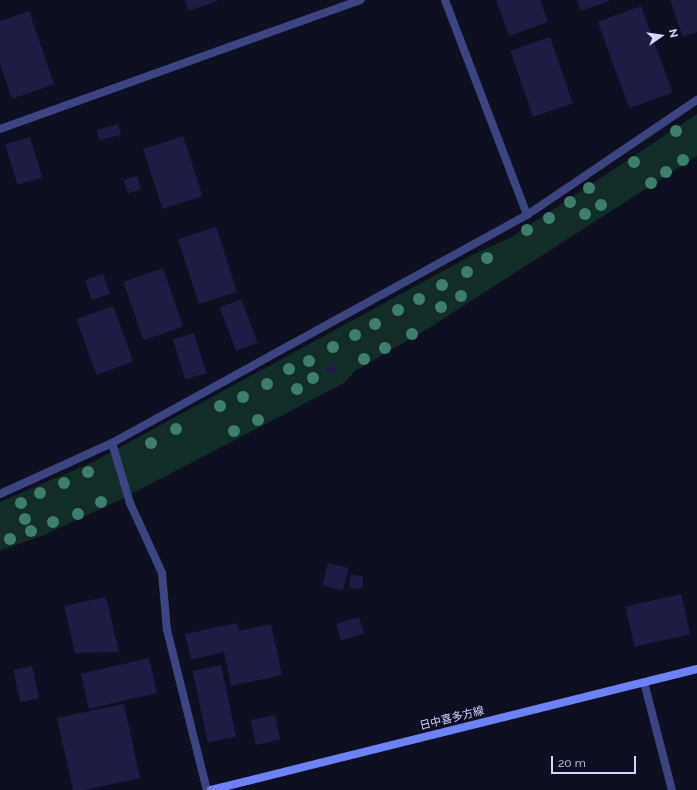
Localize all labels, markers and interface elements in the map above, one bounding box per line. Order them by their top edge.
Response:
north arrow [641,16,681,56]
text: N [666,28,680,39]
street label: 日中喜多方線 [418,705,486,733]
scale bar [553,748,638,774]
text: 20 m [558,756,586,770]

